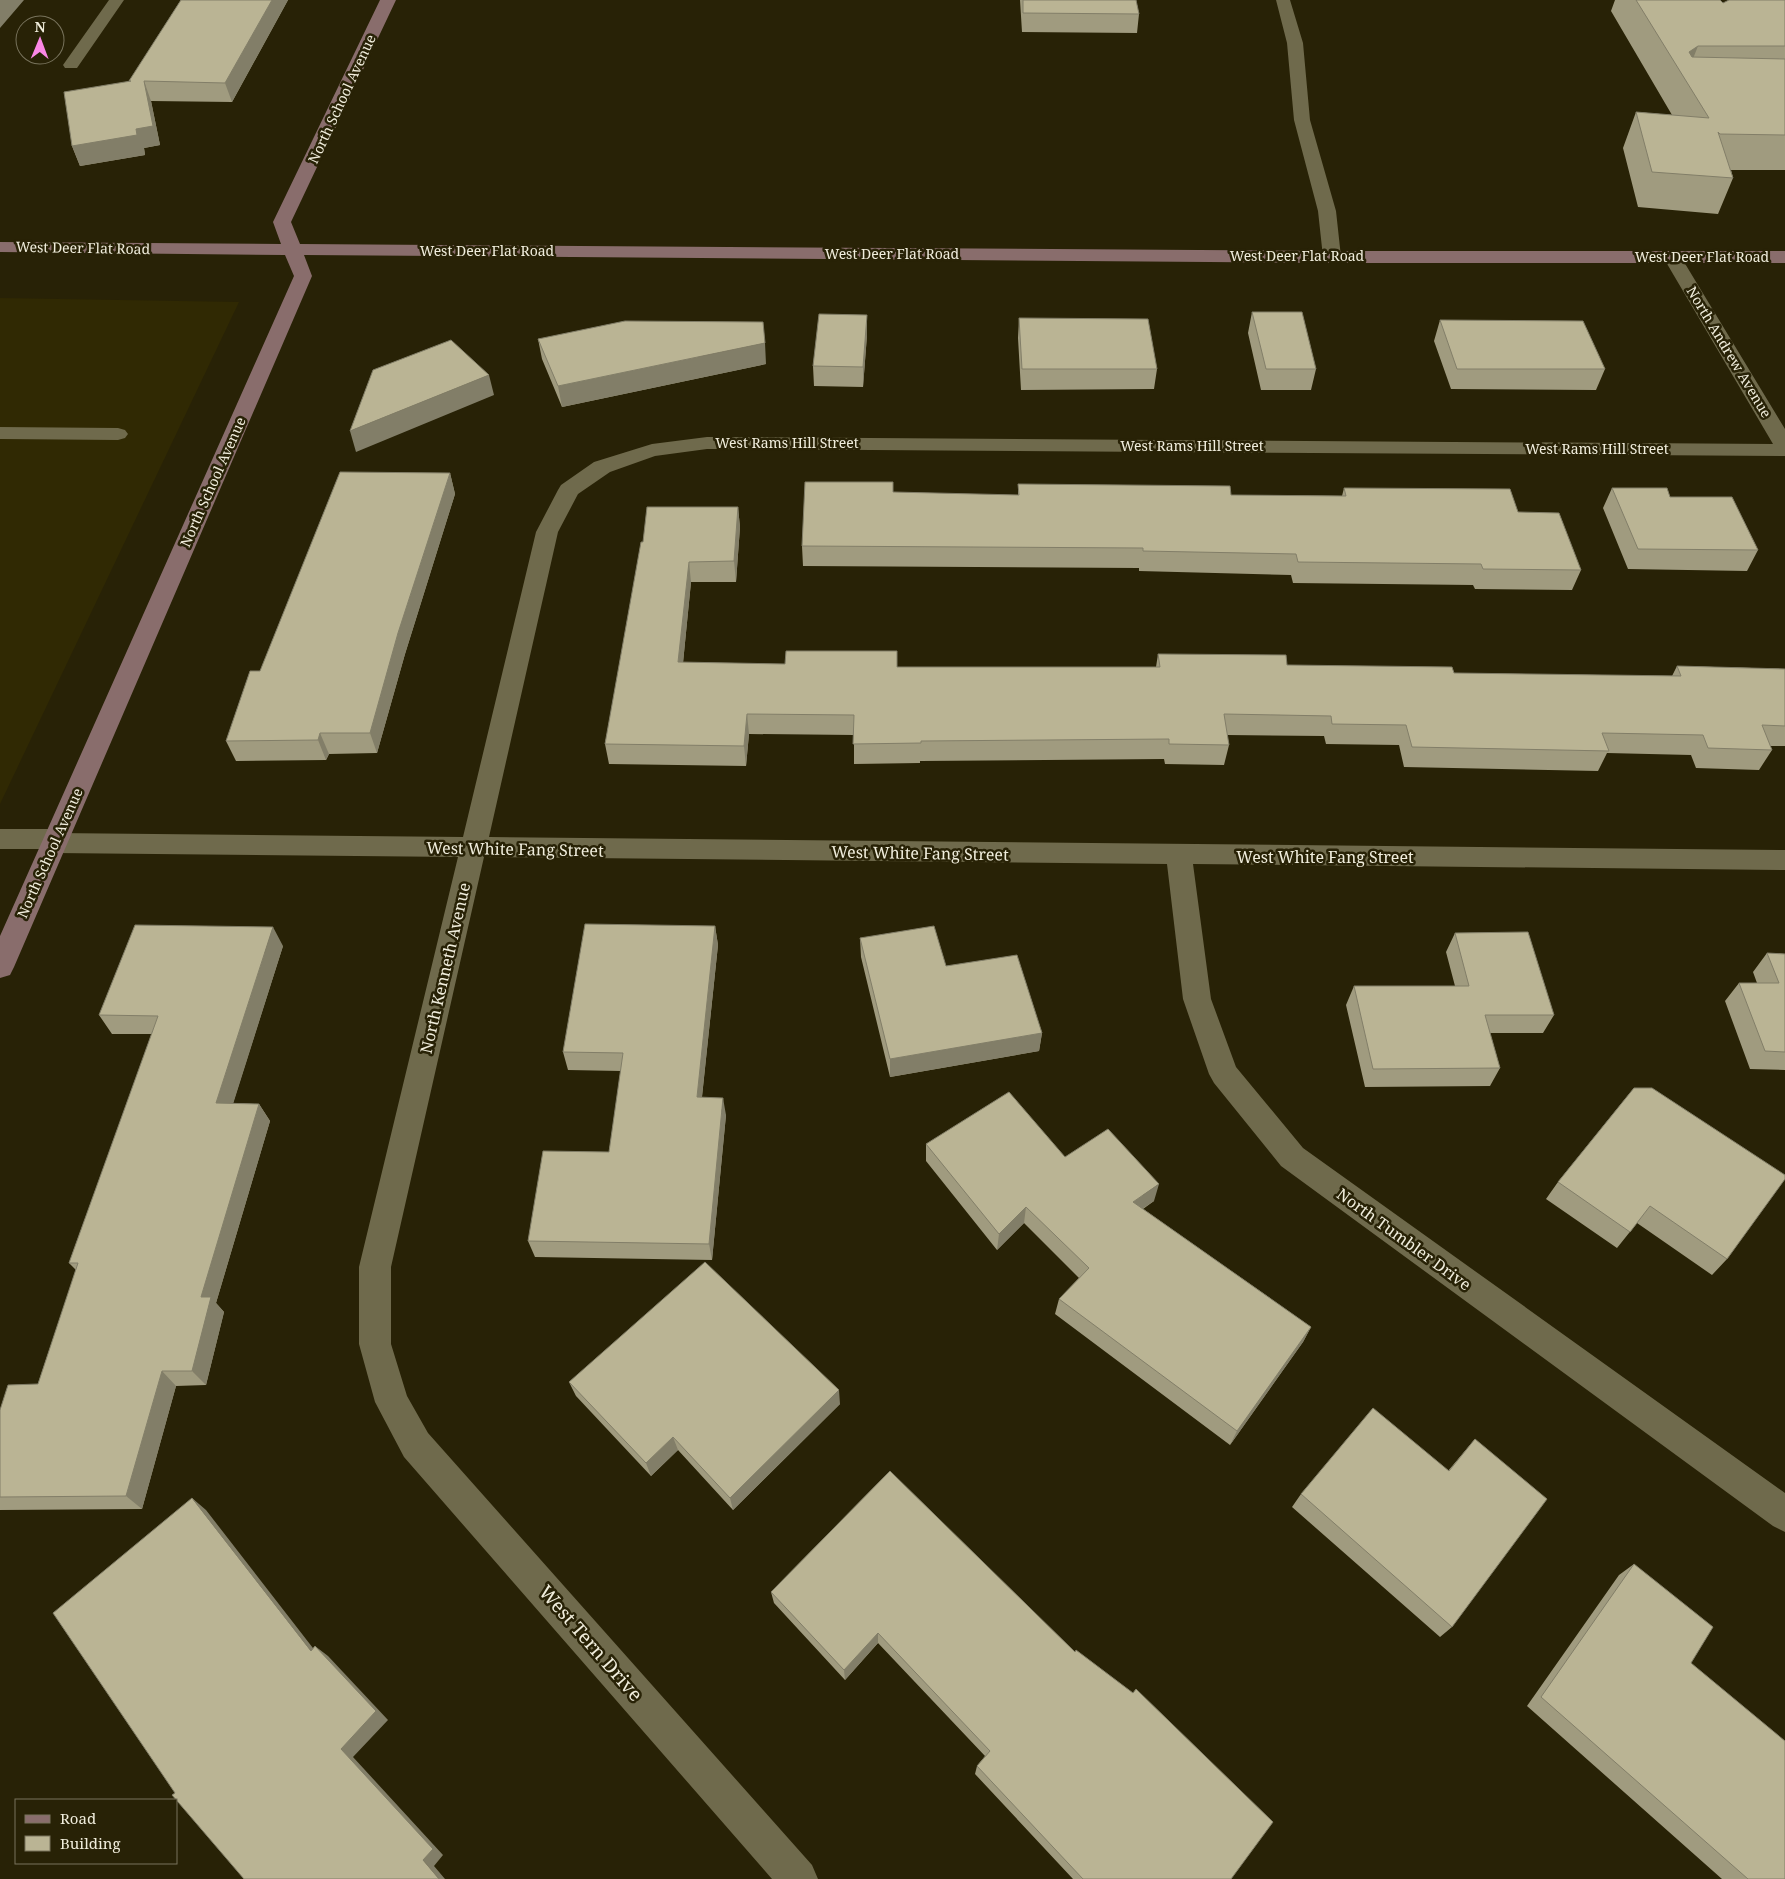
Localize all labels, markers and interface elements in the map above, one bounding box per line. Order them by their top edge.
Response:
north arrow [15,15,65,65]
text: N [35,17,46,36]
street label: North School Avenue [303,31,380,166]
street label: West Deer Flat Road [16,237,151,258]
street label: West Deer Flat Road [420,241,555,260]
street label: West Deer Flat Road [825,244,960,263]
street label: West Deer Flat Road [1230,246,1365,265]
street label: West Deer Flat Road [1635,247,1770,266]
street label: North Andrew Avenue [1683,283,1776,421]
street label: North School Avenue [175,414,250,550]
street label: West Rams Hill Street [715,433,859,452]
street label: West Rams Hill Street [1120,436,1264,455]
street label: West Rams Hill Street [1525,439,1669,458]
street label: North School Avenue [12,785,87,921]
street label: West White Fang Street [426,836,604,862]
street label: West White Fang Street [831,840,1009,866]
street label: West White Fang Street [1236,846,1414,868]
street label: North Kenneth Avenue [415,880,475,1056]
street label: North Tumbler Drive [1332,1183,1476,1295]
street label: West Tern Drive [533,1579,649,1707]
legend [15,1799,178,1864]
text: Road [60,1808,96,1828]
text: Building [60,1833,121,1853]

